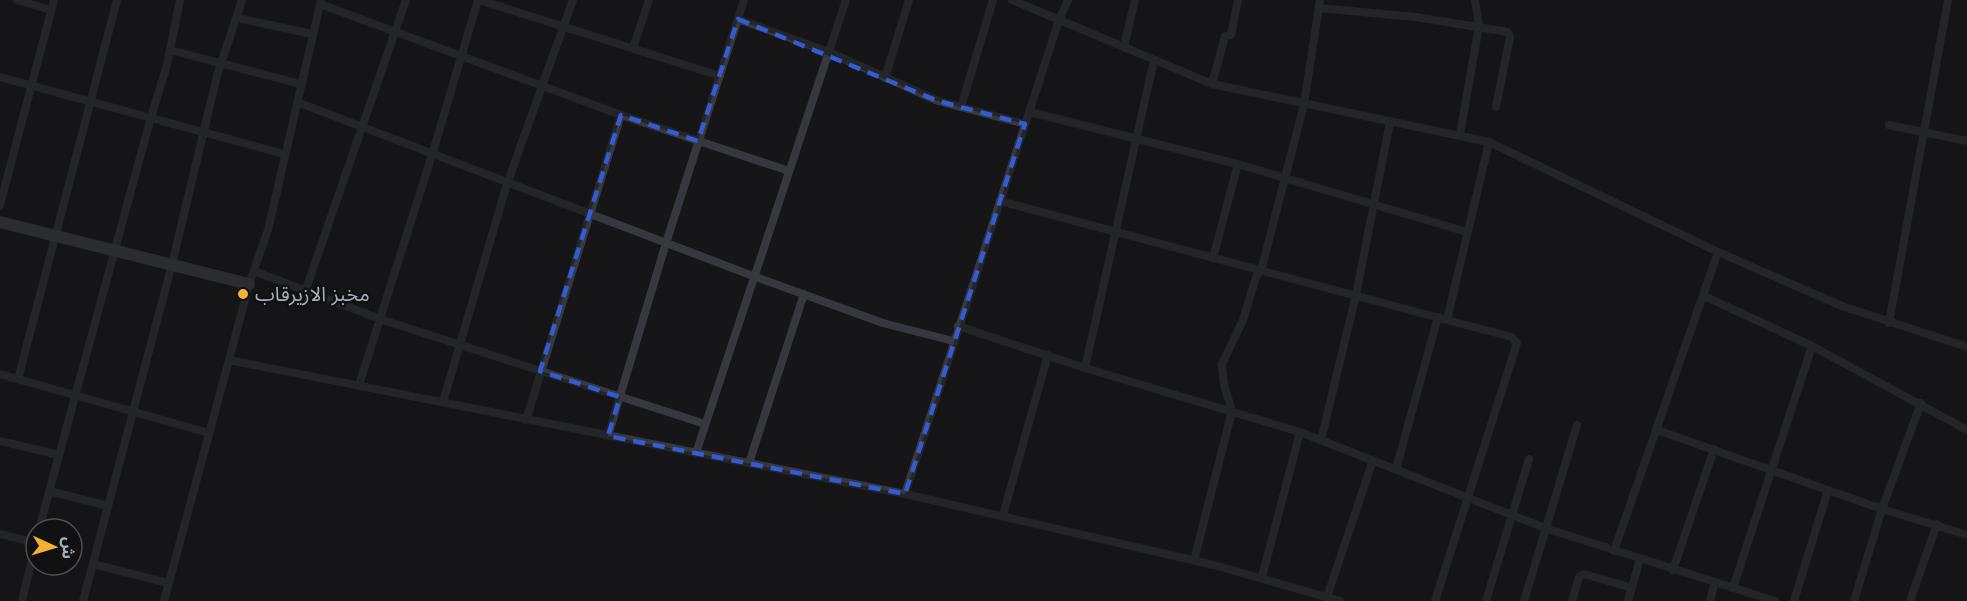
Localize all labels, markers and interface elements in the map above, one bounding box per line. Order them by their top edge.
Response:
place label: مخبز الازيرقاب [255,283,370,306]
marker: مخبز الازيرقاب [236,287,250,301]
north arrow [24,517,84,577]
text: ش [58,536,78,560]

